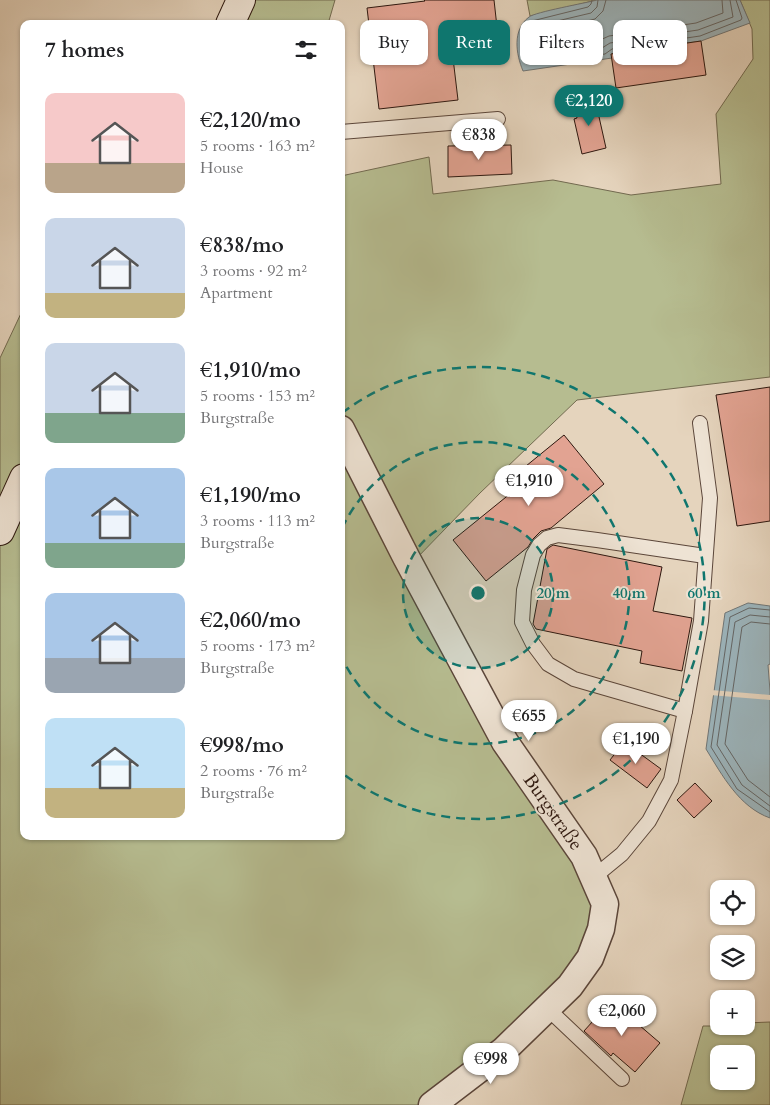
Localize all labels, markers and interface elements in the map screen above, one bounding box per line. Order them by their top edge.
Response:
chip: Buy [360,20,428,65]
chip: Rent [438,20,510,65]
chip: Filters [520,20,603,65]
chip: New [613,20,687,65]
text: 7 homes [45,36,124,65]
icon: filters [292,36,320,64]
pin: €2,120 [548,84,630,127]
text: €2,120 [566,90,613,112]
text: €2,120/mo [200,106,301,135]
icon: home [85,113,145,173]
pin: €838 [449,119,509,161]
text: €838 [462,124,496,146]
text: 5 rooms · 163 m² [200,135,315,157]
text: House [200,157,243,179]
text: €838/mo [200,231,284,260]
icon: home [85,238,145,298]
text: 3 rooms · 92 m² [200,260,307,282]
text: Apartment [200,282,273,304]
text: €1,910/mo [200,356,301,385]
icon: home [85,363,145,423]
text: 5 rooms · 153 m² [200,385,315,407]
text: Burgstraße [200,407,274,429]
pin: €1,910 [488,464,570,507]
text: €1,910 [506,470,553,492]
text: €1,190/mo [200,481,301,510]
icon: home [85,488,145,548]
text: 3 rooms · 113 m² [200,510,315,532]
text: Burgstraße [200,532,274,554]
text: 20 m [536,583,570,603]
text: 40 m [612,583,646,603]
text: 60 m [687,583,721,603]
centre of rings [469,584,487,602]
text: €2,060/mo [200,606,301,635]
icon: home [85,613,145,673]
text: 5 rooms · 173 m² [200,635,315,657]
text: Burgstraße [200,657,274,679]
pin: €655 [499,700,559,742]
text: €655 [512,705,546,727]
pin: €1,190 [595,722,677,765]
text: €1,190 [613,728,660,750]
text: €998/mo [200,731,284,760]
icon: home [85,738,145,798]
text: 2 rooms · 76 m² [200,760,307,782]
street label: Burgstraße [517,768,589,856]
text: Burgstraße [200,782,274,804]
map controls [710,880,755,1090]
button: locate [710,880,755,925]
button: layers [710,935,755,980]
button: + [710,990,755,1035]
pin: €2,060 [581,994,663,1037]
text: €2,060 [599,1000,646,1022]
pin: €998 [461,1042,521,1085]
button: − [710,1045,755,1090]
text: €998 [474,1048,508,1070]

